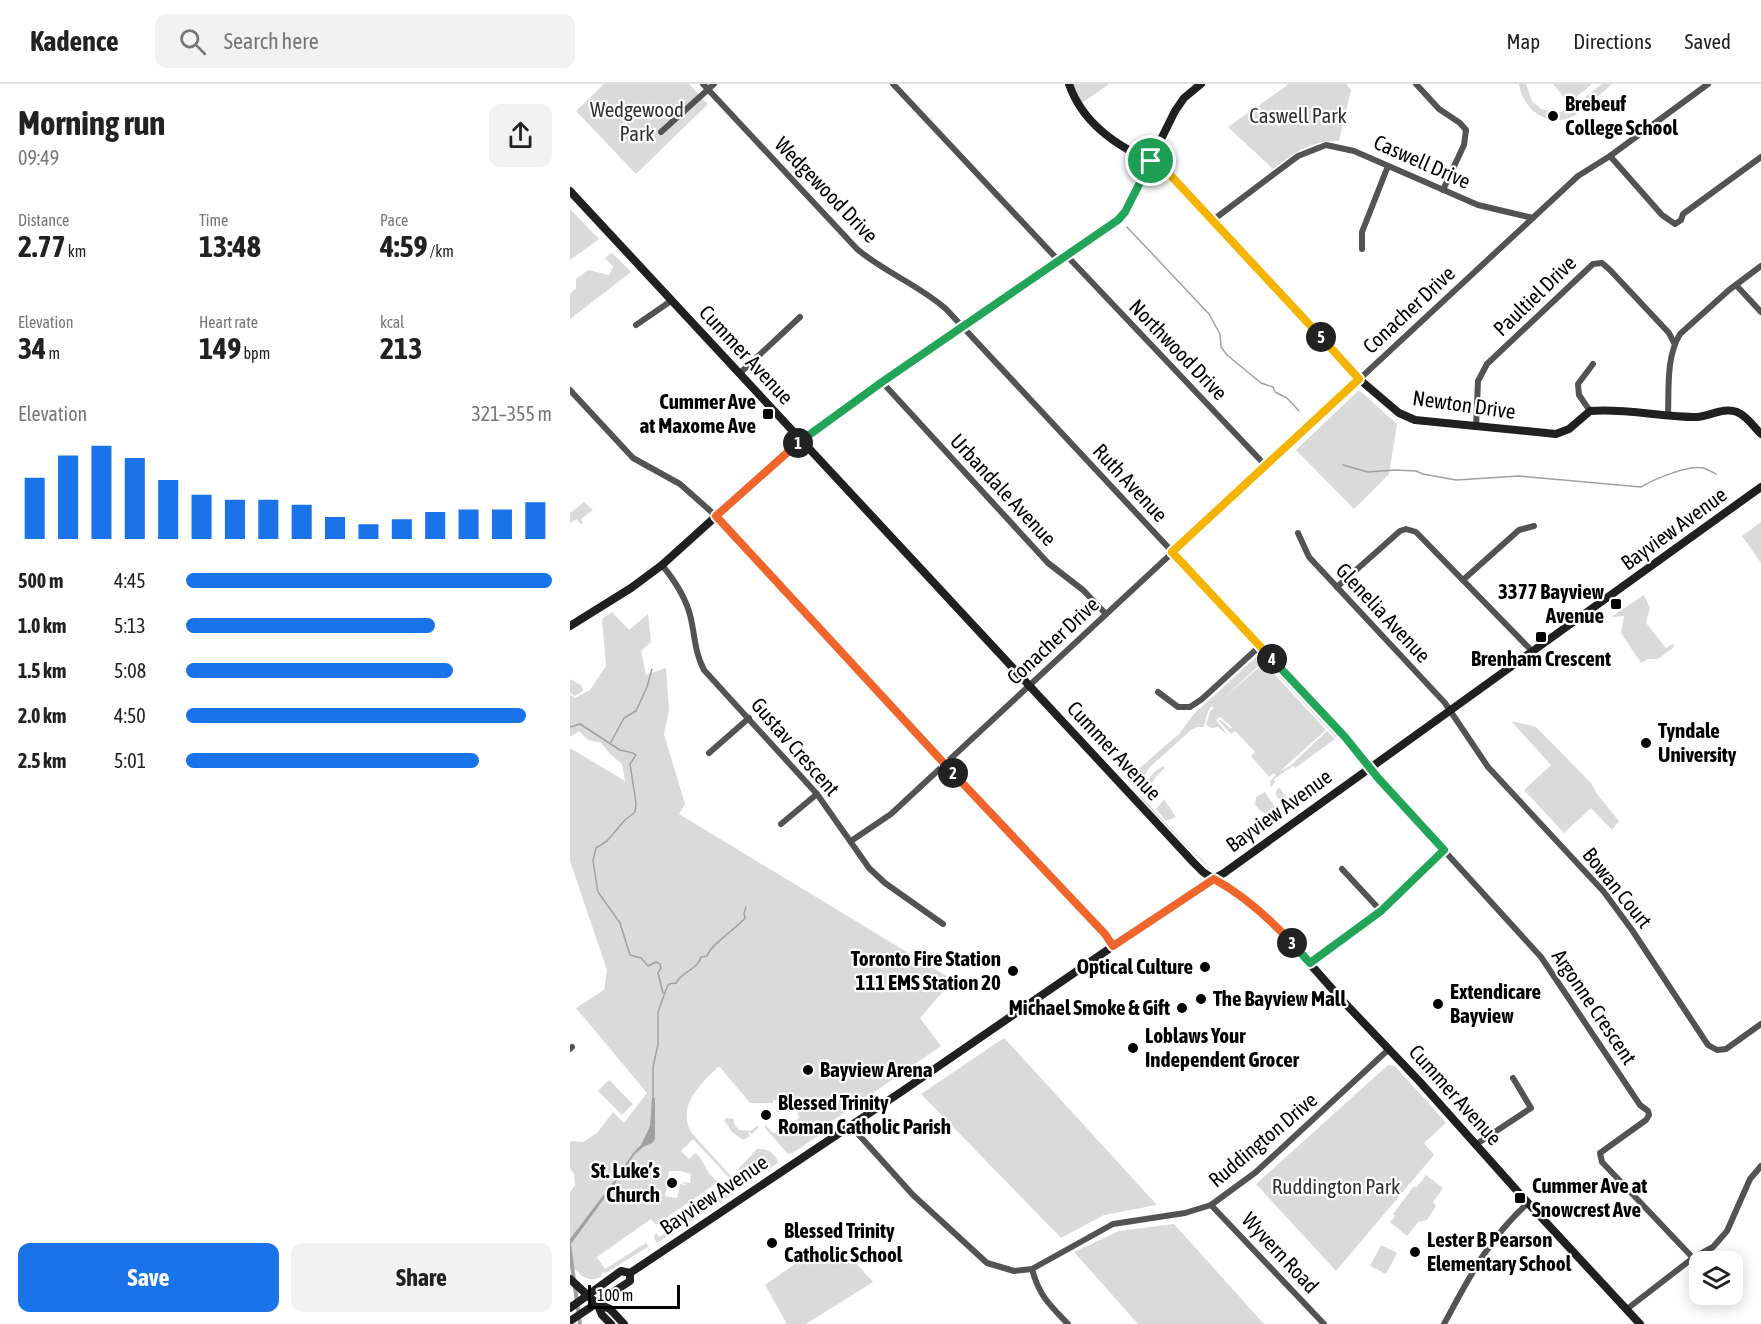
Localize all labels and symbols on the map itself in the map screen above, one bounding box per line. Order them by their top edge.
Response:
place label: Brebeuf College School [1565,91,1678,139]
park label: Wedgewood Park [590,97,684,145]
park label: Caswell Park [1249,103,1347,127]
marker: Brebeuf College School [1546,109,1560,123]
street label: Caswell Drive [1370,129,1474,193]
street label: Wedgewood Drive [770,131,883,247]
pin [1125,135,1176,186]
street label: Paultiel Drive [1488,250,1580,340]
street label: Conacher Drive [1357,261,1459,358]
street label: Northwood Drive [1125,294,1233,404]
street label: Cummer Avenue [695,300,799,409]
pin: 5 [1306,322,1336,352]
street label: Newton Drive [1411,385,1517,423]
place label: Cummer Ave at Maxome Ave [640,389,756,437]
marker: Cummer Ave at Maxome Ave [761,407,775,421]
pin: 1 [783,428,813,458]
street label: Urbandale Avenue [946,428,1062,550]
street label: Ruth Avenue [1089,438,1173,526]
street label: Bayview Avenue [1616,482,1731,575]
street label: Glenelia Avenue [1332,558,1436,667]
place label: 3377 Bayview Avenue [1498,579,1604,627]
street label: Conacher Drive [1001,592,1103,689]
marker: 3377 Bayview Avenue [1609,597,1623,611]
marker: Brenham Crescent [1534,630,1548,644]
pin: 4 [1257,644,1287,674]
place label: Brenham Crescent [1471,646,1611,670]
street label: Gustav Crescent [747,692,845,800]
street label: Cummer Avenue [1063,696,1167,805]
place label: Tyndale University [1658,718,1737,766]
marker: Tyndale University [1639,736,1653,750]
pin: 2 [938,758,968,788]
street label: Bayview Avenue [1221,764,1336,857]
street label: Bowan Court [1578,842,1657,932]
pin: 3 [1277,928,1307,958]
street label: Argonne Crescent [1548,944,1642,1068]
place label: Toronto Fire Station 111 EMS Station 20 [851,946,1001,994]
place label: Optical Culture [1077,954,1193,978]
marker: Optical Culture [1198,960,1212,974]
marker: Toronto Fire Station 111 EMS Station 20 [1006,964,1020,978]
place label: Extendicare Bayview [1450,979,1541,1027]
place label: The Bayview Mall [1213,986,1346,1010]
marker: The Bayview Mall [1194,992,1208,1006]
place label: Michael Smoke & Gift [1009,995,1170,1019]
marker: Extendicare Bayview [1431,997,1445,1011]
marker: Michael Smoke & Gift [1175,1001,1189,1015]
place label: Loblaws Your Independent Grocer [1145,1023,1300,1071]
street label: Cummer Avenue [1404,1039,1507,1149]
marker: Loblaws Your Independent Grocer [1126,1041,1140,1055]
place label: Bayview Arena [820,1057,933,1081]
marker: Bayview Arena [801,1063,815,1077]
street label: Ruddington Drive [1203,1087,1321,1192]
place label: Blessed Trinity Roman Catholic Parish [778,1090,951,1138]
marker: Blessed Trinity Roman Catholic Parish [759,1108,773,1122]
street label: Bayview Avenue [655,1149,772,1239]
place label: St. Luke’s Church [591,1158,661,1206]
place label: Cummer Ave at Snowcrest Ave [1532,1173,1647,1221]
park label: Ruddington Park [1272,1174,1400,1198]
marker: St. Luke’s Church [665,1176,679,1190]
marker: Cummer Ave at Snowcrest Ave [1513,1191,1527,1205]
street label: Wyvern Road [1237,1207,1324,1298]
place label: Blessed Trinity Catholic School [784,1218,903,1266]
place label: Lester B Pearson Elementary School [1427,1227,1572,1275]
marker: Blessed Trinity Catholic School [765,1236,779,1250]
marker: Lester B Pearson Elementary School [1408,1245,1422,1259]
scale bar [588,1282,680,1310]

